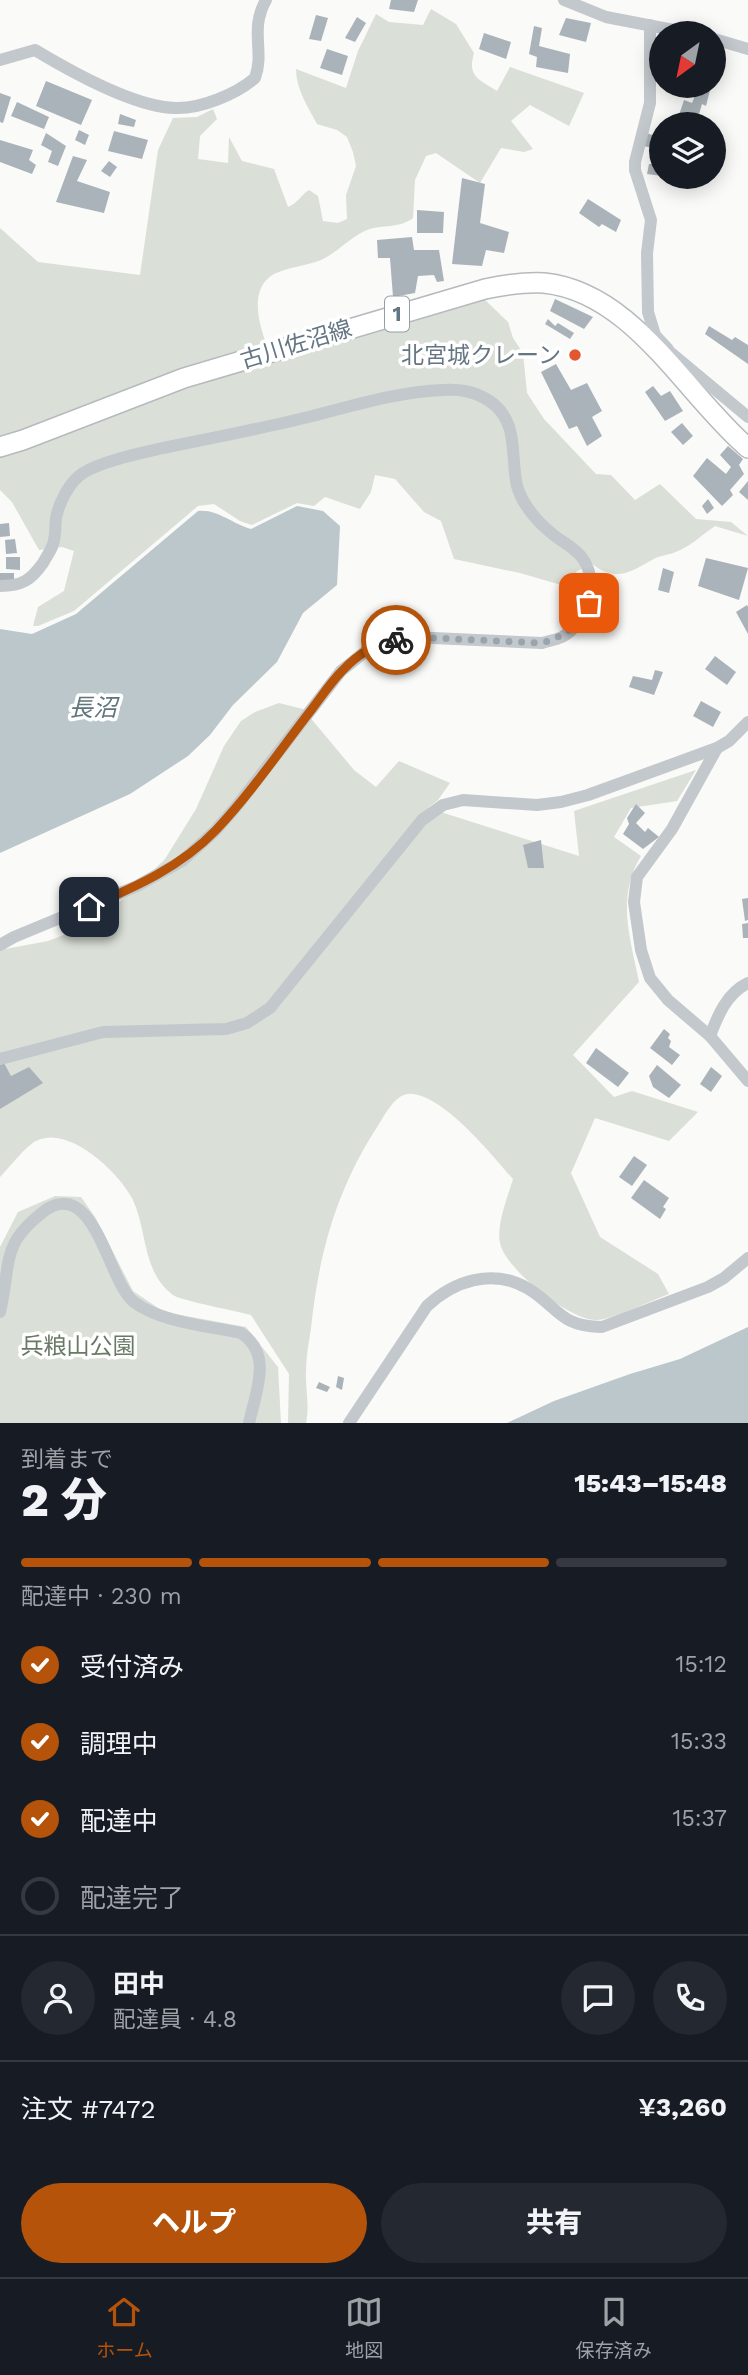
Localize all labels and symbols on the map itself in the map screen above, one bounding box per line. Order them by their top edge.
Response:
north arrow [649,21,726,98]
road number: 1 [385,296,409,332]
street label: 古川佐沼線 [237,315,355,374]
place label: 北宮城クレーン [401,342,561,369]
marker: 北宮城クレーン [567,347,583,363]
pin [559,573,619,633]
courier [361,605,431,675]
water label: 長沼 [69,694,120,722]
pin [59,877,119,937]
park label: 兵粮山公園 [21,1333,136,1360]

